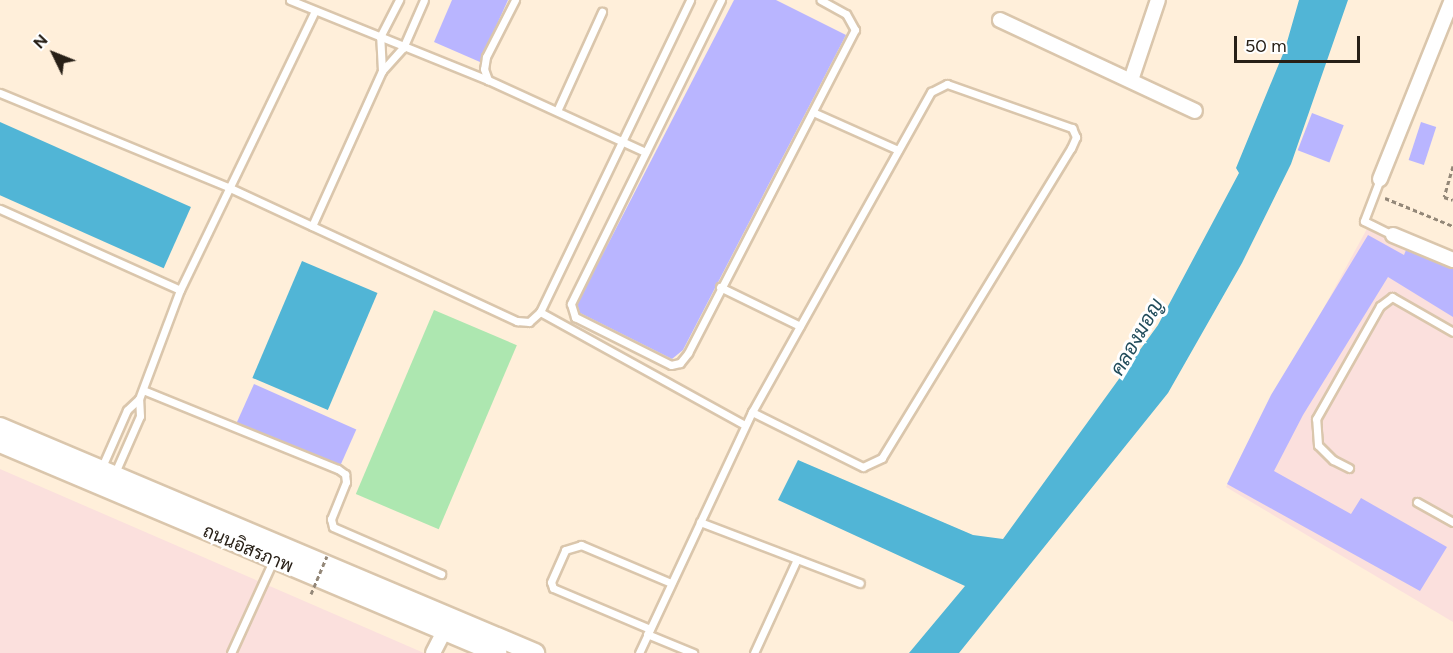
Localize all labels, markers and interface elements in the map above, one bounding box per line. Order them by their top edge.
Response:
north arrow [24,24,84,84]
scale bar [1237,24,1363,62]
text: N [29,30,52,52]
text: 50 m [1245,35,1287,57]
water label: คลองมอญ [1105,294,1169,380]
street label: ถนนอิสรภาพ [200,520,296,578]

